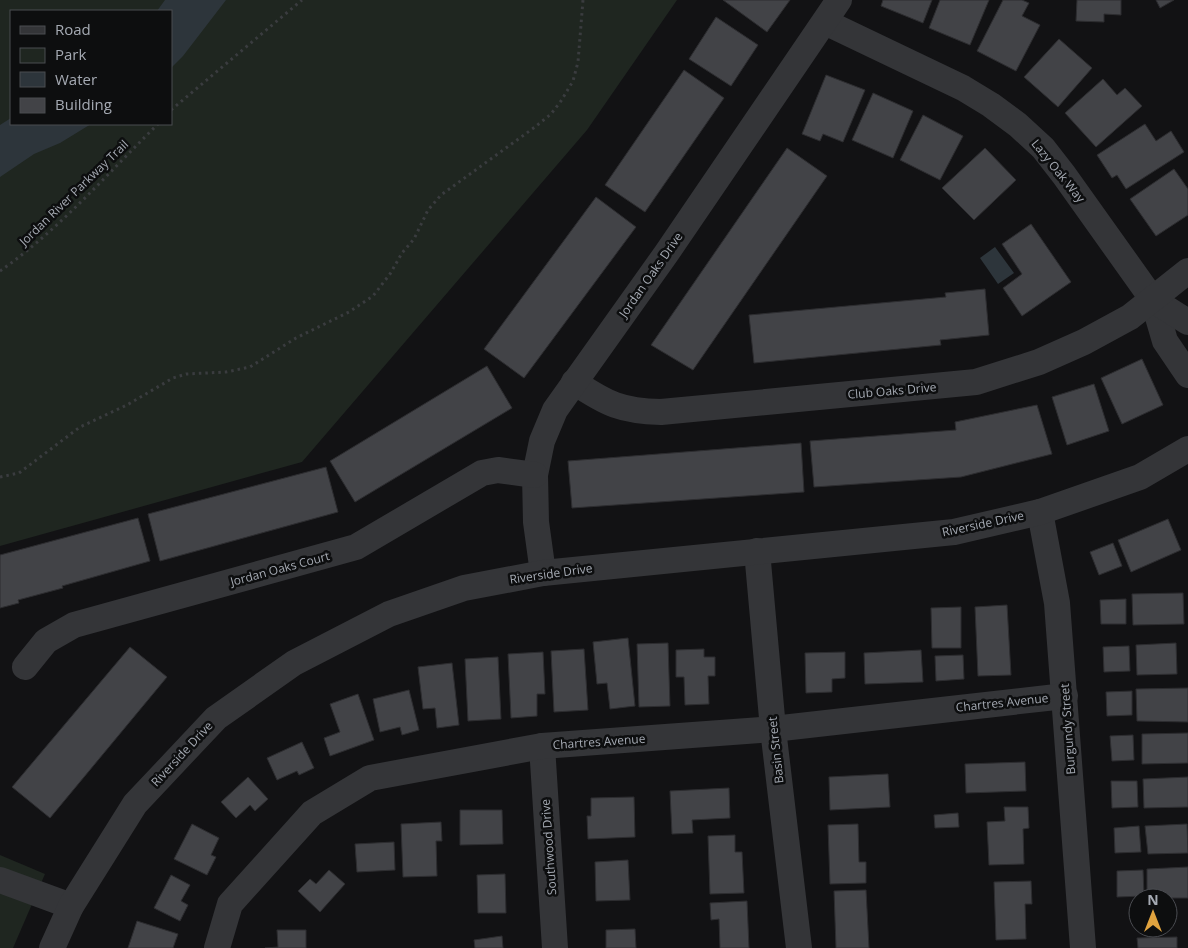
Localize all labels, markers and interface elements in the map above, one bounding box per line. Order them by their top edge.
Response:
legend [10,10,172,125]
text: Road [55,19,91,39]
text: Park [55,44,86,64]
text: Water [55,69,97,89]
text: Building [55,94,112,114]
street label: Lazy Oak Way [1028,135,1090,207]
street label: Jordan River Parkway Trail [15,136,132,250]
street label: Jordan Oaks Drive [614,229,686,322]
street label: Club Oaks Drive [847,378,937,403]
street label: Riverside Drive [940,506,1026,540]
street label: Jordan Oaks Court [227,547,331,590]
street label: Riverside Drive [508,559,594,588]
street label: Burgundy Street [1056,683,1079,775]
street label: Chartres Avenue [955,689,1049,716]
street label: Basin Street [764,716,787,784]
street label: Riverside Drive [147,717,216,790]
street label: Chartres Avenue [552,730,646,753]
street label: Southwood Drive [537,798,560,896]
north arrow [1128,888,1178,938]
text: N [1147,890,1159,909]

